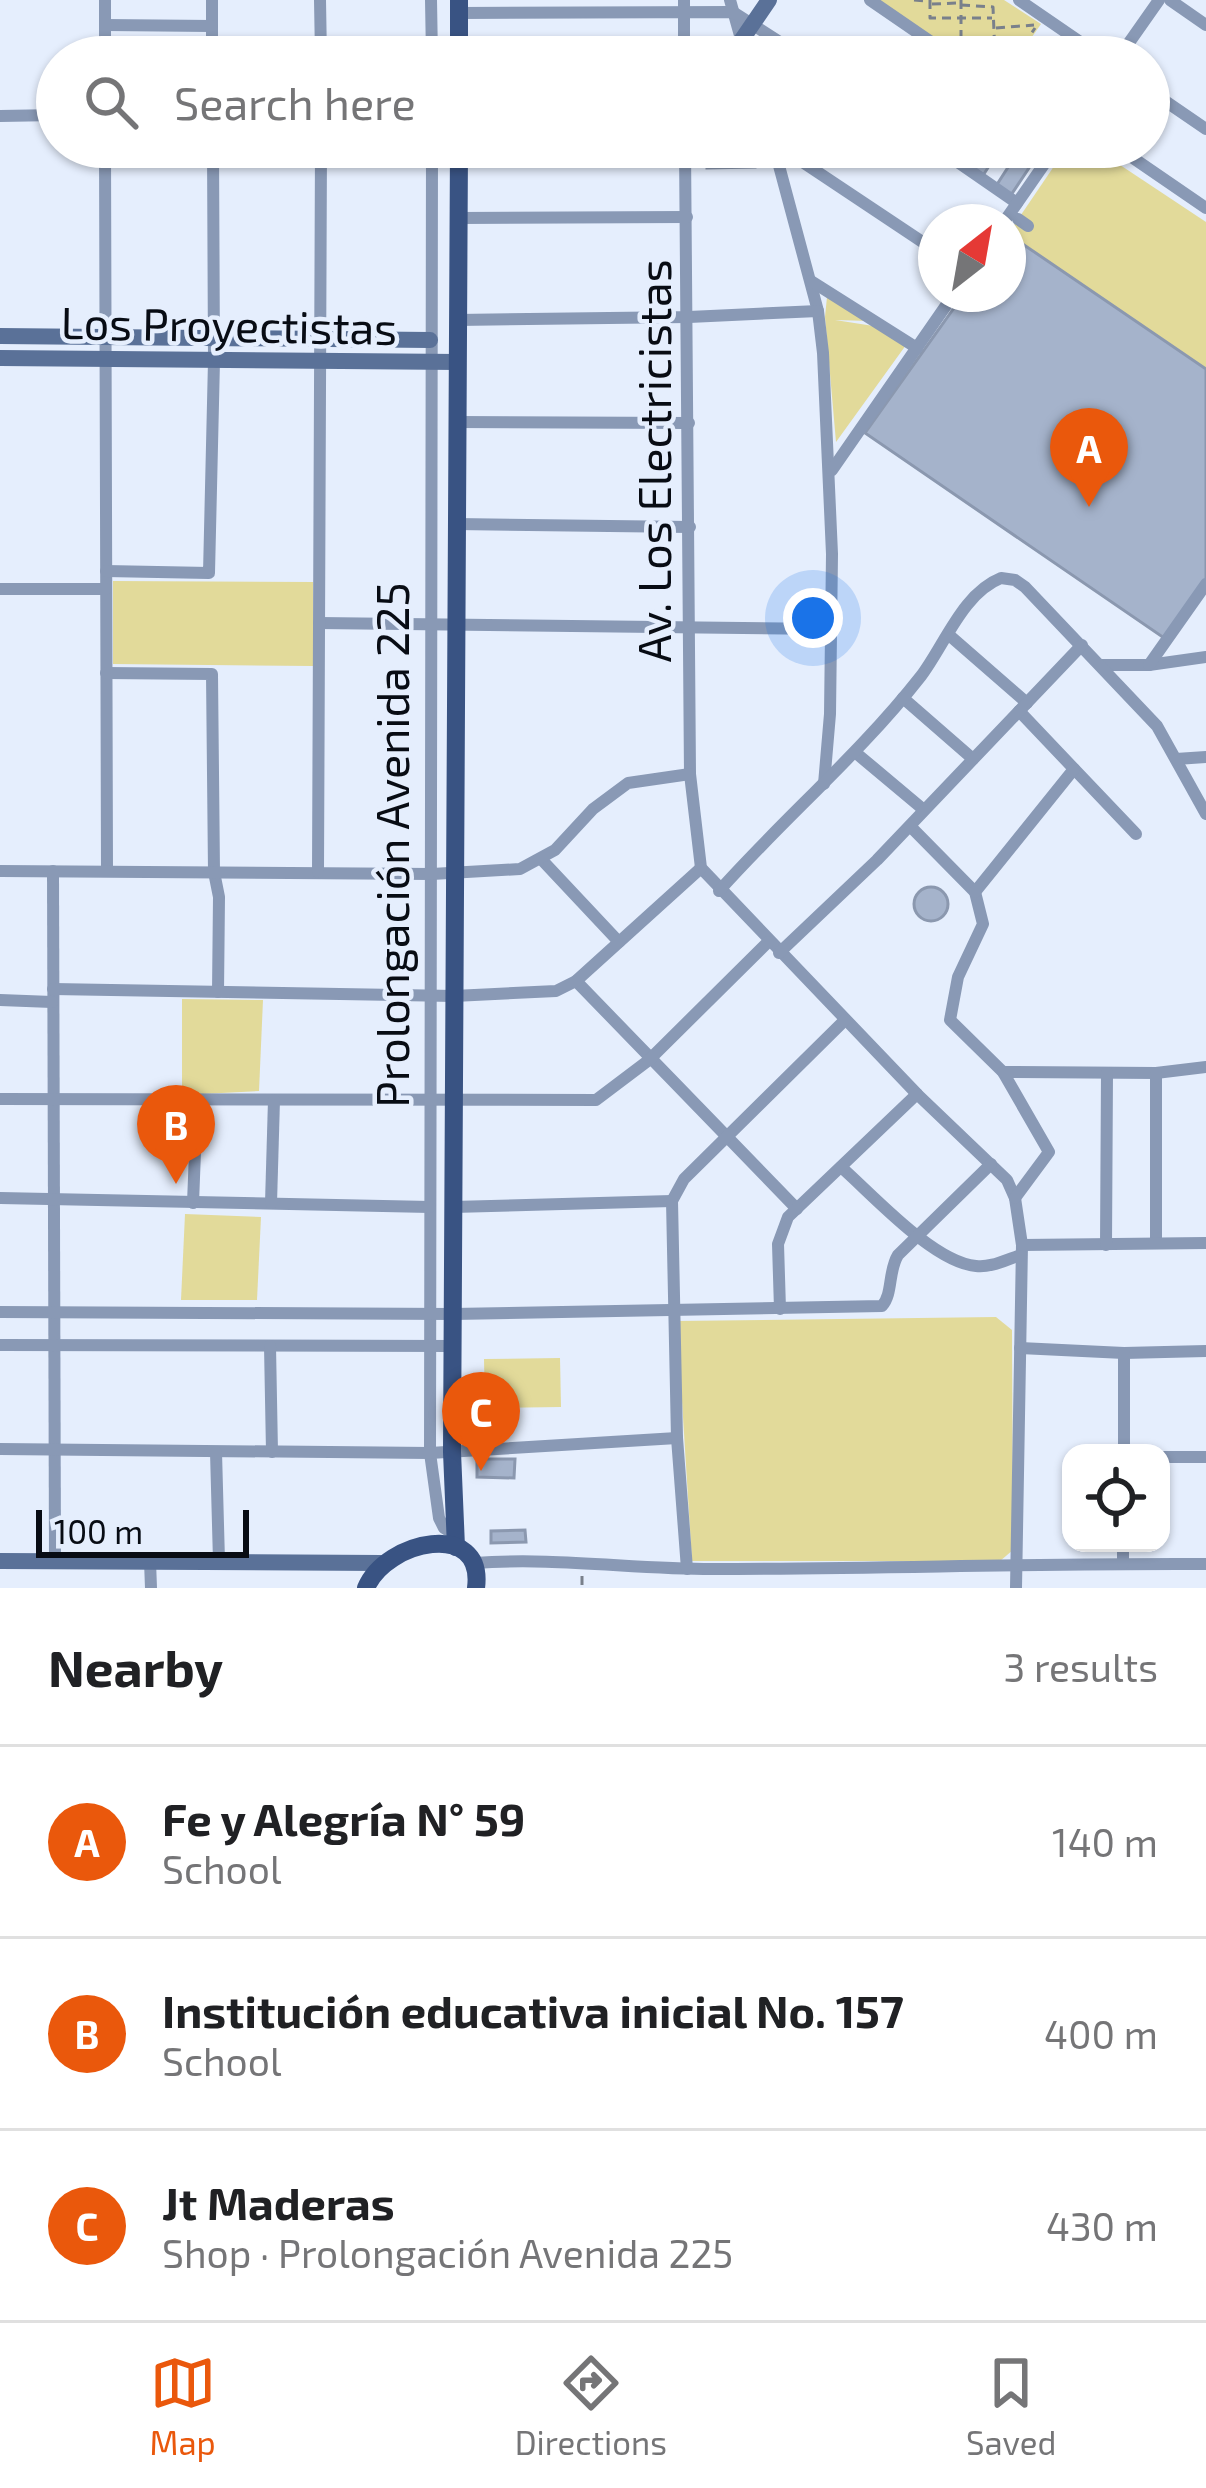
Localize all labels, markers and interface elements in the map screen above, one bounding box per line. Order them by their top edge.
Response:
search box [36,36,1170,168]
icon: search [78,69,144,135]
text: Search here [174,75,416,129]
north arrow [918,204,1026,312]
street label: Av. Los Electricistas [626,259,680,663]
street label: Los Proyectistas [60,294,398,354]
pin: A [1050,408,1128,507]
street label: Prolongación Avenida 225 [364,582,418,1108]
your location [783,588,843,648]
pin: B [137,1085,215,1184]
pin: C [442,1372,520,1471]
map controls [1062,1444,1170,1552]
button: locate [1062,1444,1170,1552]
scale bar [36,1504,249,1557]
text: 100 m [54,1511,143,1551]
text: Nearby [48,1636,223,1697]
text: 3 results [1004,1643,1158,1690]
text: Fe y Alegría N° 59 [162,1791,525,1845]
text: A [74,1818,100,1865]
text: 140 m [1052,1818,1158,1865]
text: School [162,1845,282,1892]
text: Institución educativa inicial No. 157 [162,1983,904,2037]
text: B [75,2010,99,2057]
text: 400 m [1044,2010,1158,2057]
text: School [162,2037,282,2084]
text: Jt Maderas [162,2175,395,2229]
text: C [76,2202,98,2249]
text: 430 m [1046,2202,1158,2249]
text: Shop · Prolongación Avenida 225 [162,2229,733,2276]
tab: Map [150,2350,216,2462]
tab: Directions [515,2350,667,2462]
tab: Saved [966,2350,1056,2462]

